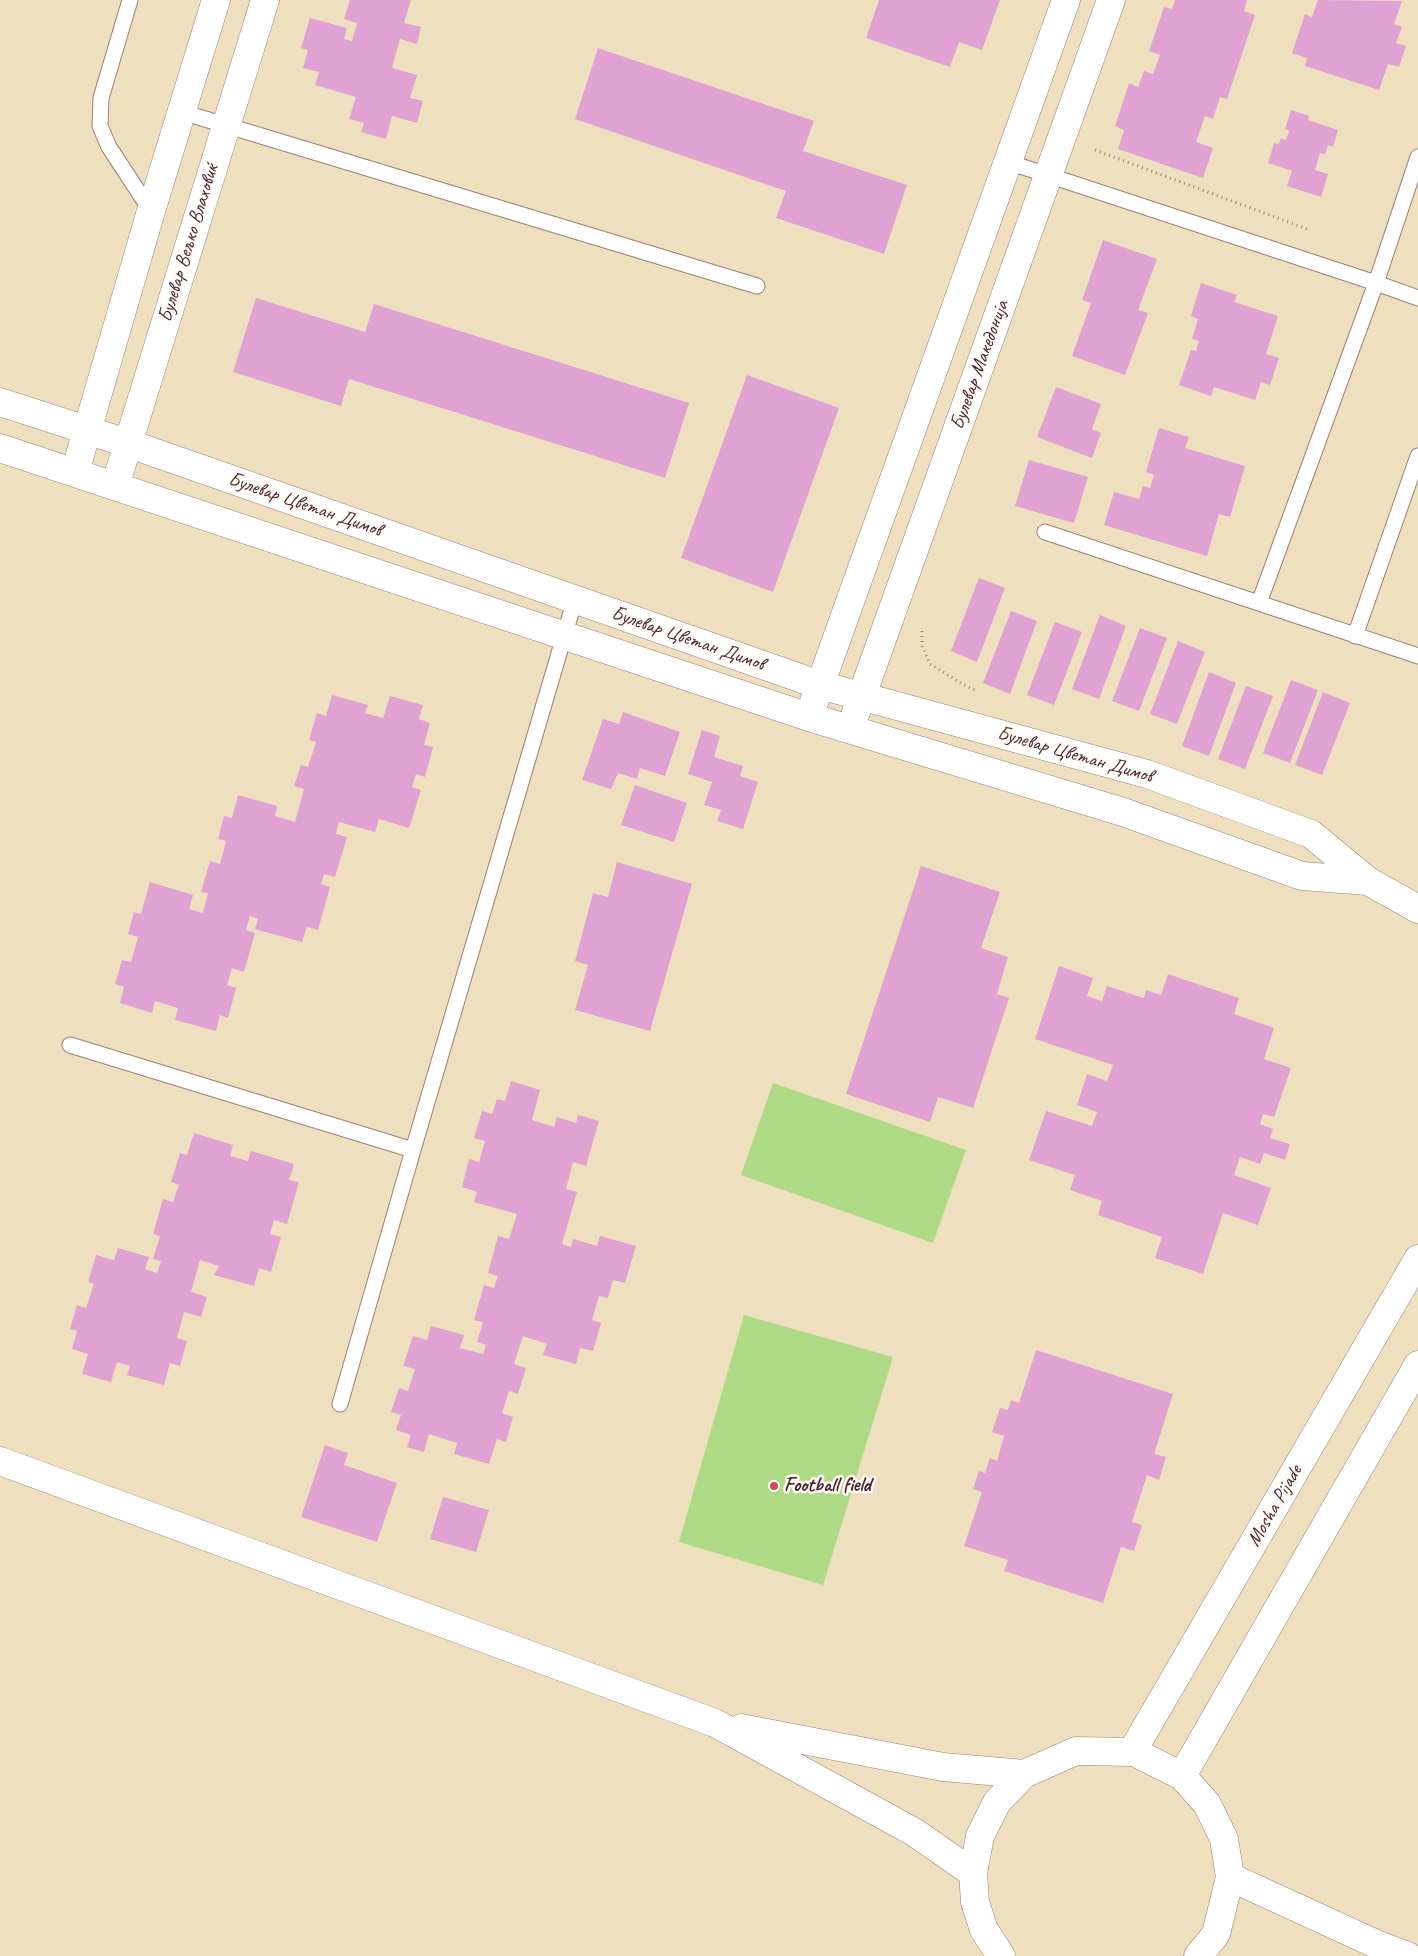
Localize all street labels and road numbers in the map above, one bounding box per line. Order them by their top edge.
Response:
street label: Булевар Вељко Влаховиќ [154,161,224,325]
street label: Булевар Македонија [946,297,1014,433]
street label: Булевар Цветан Димов [225,468,385,542]
street label: Булевар Цветан Димов [608,602,768,676]
street label: Булевар Цветан Димов [995,721,1155,789]
street label: Mosha Pijade [1242,1461,1308,1551]

